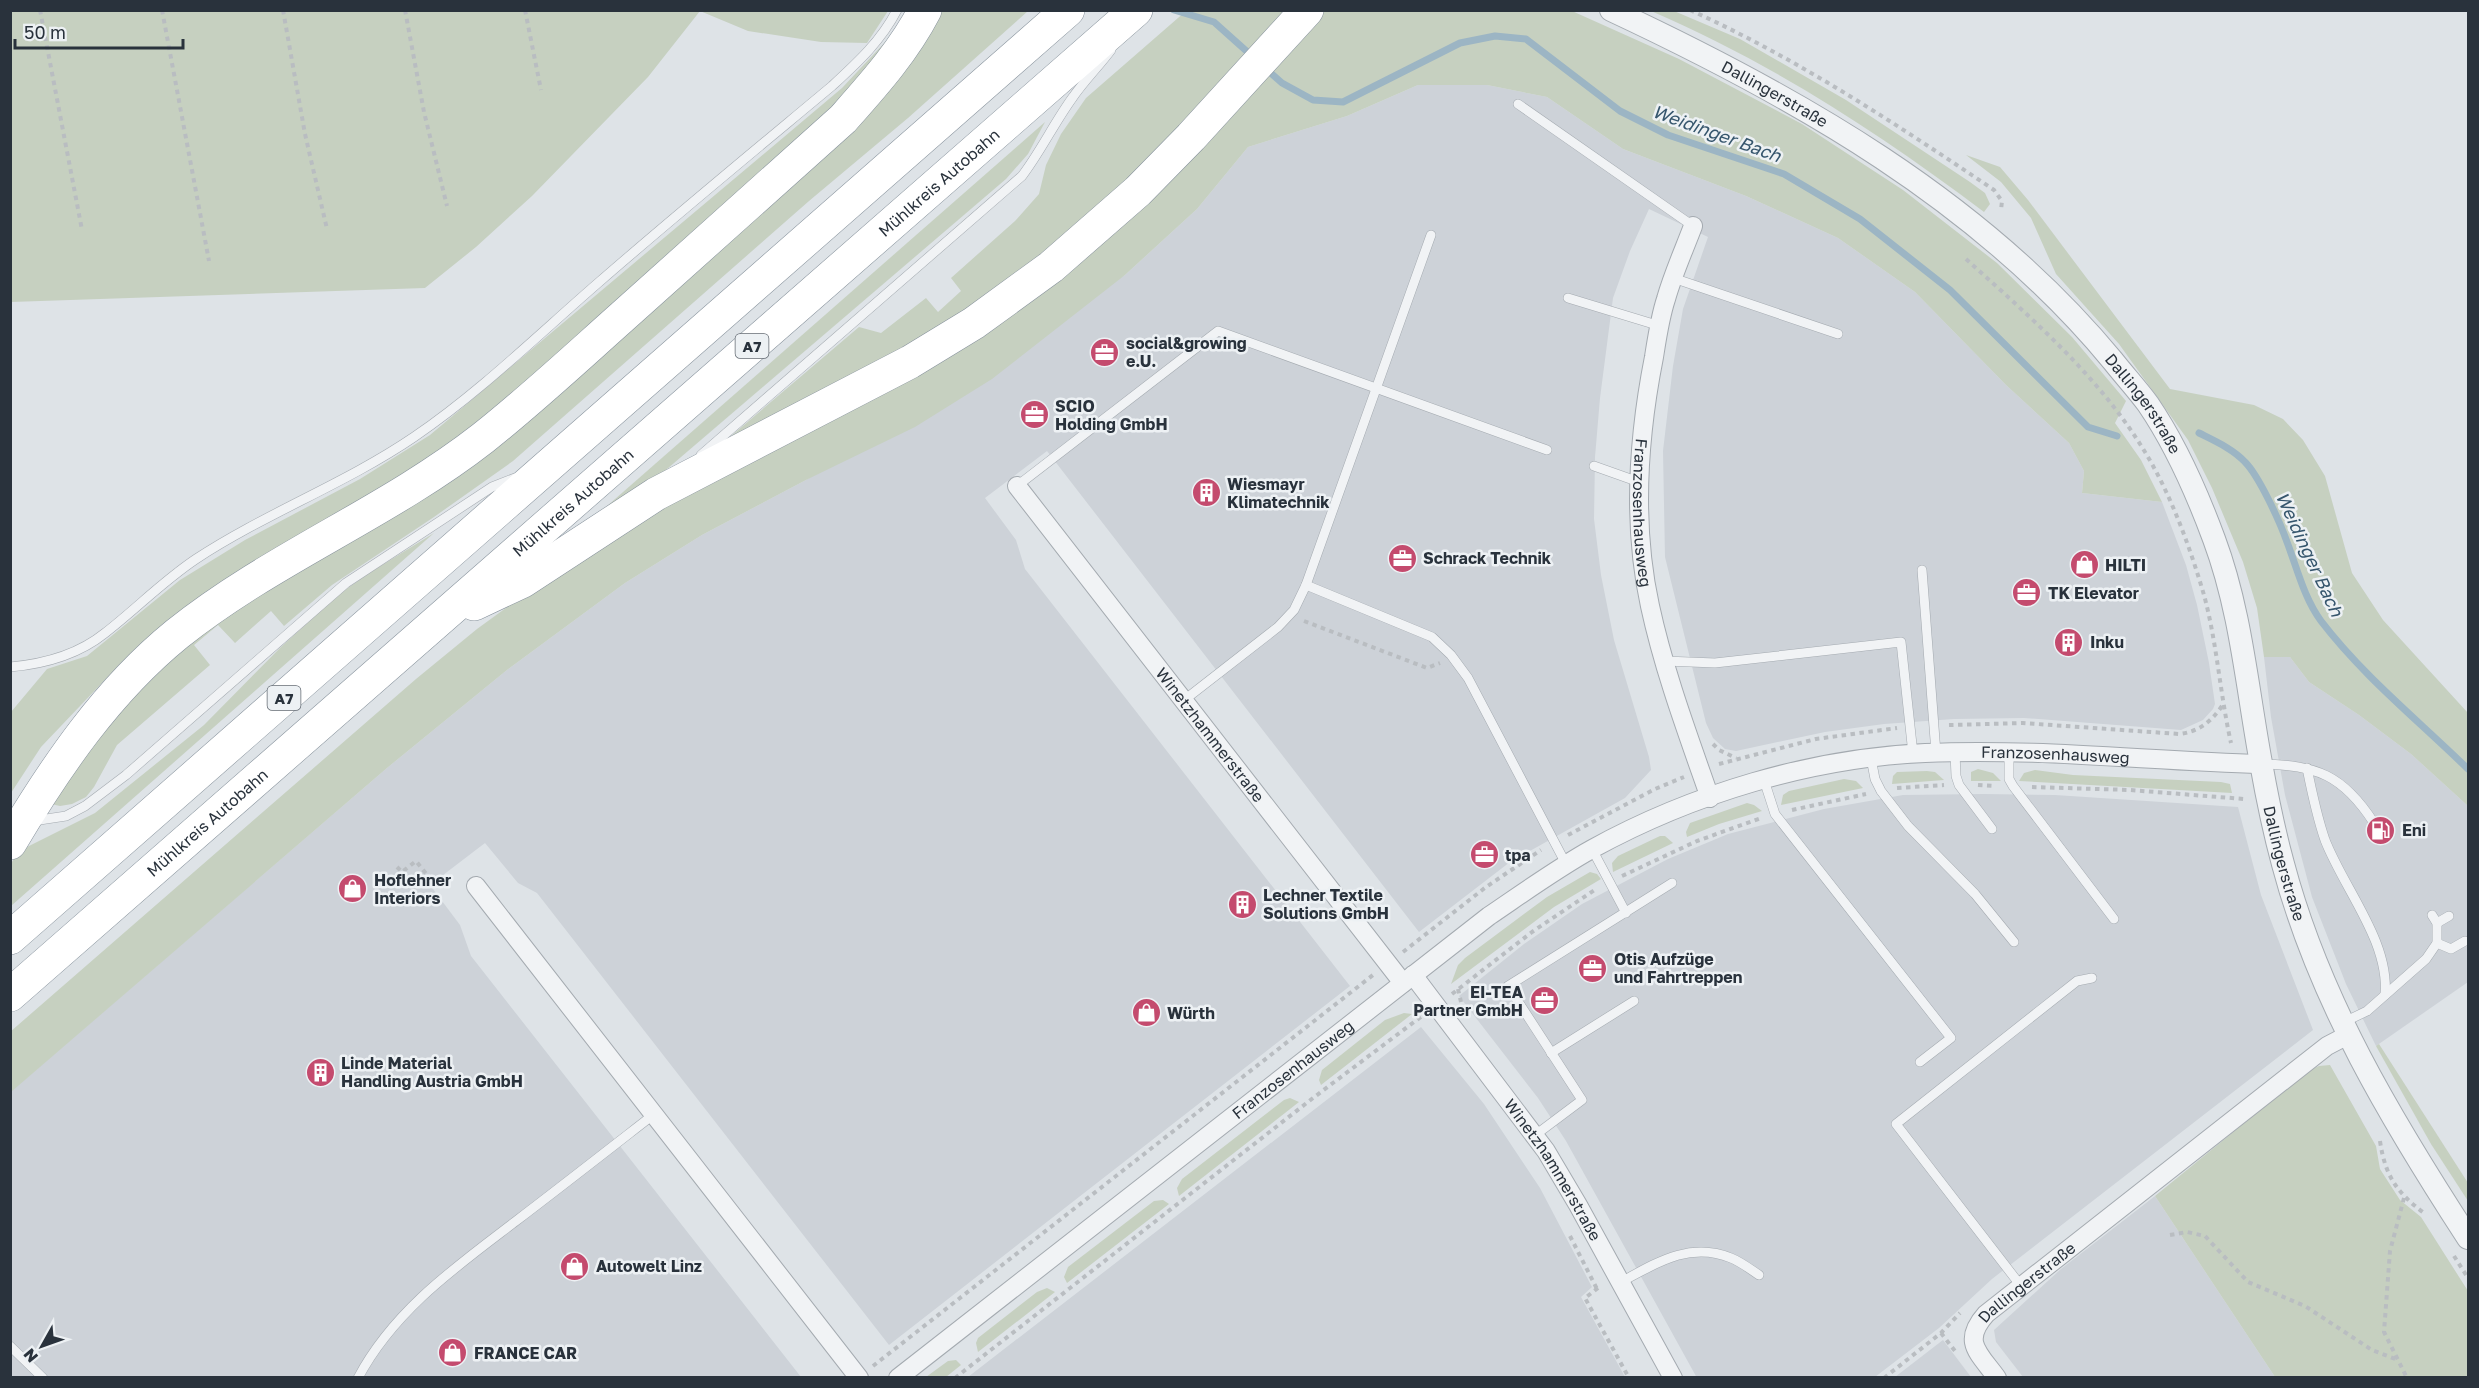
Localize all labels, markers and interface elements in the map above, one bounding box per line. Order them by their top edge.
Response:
scale bar [15,12,183,50]
text: 50 m [24,21,66,43]
street label: Dallingerstraße [1718,56,1832,131]
water label: Weidinger Bach [1650,100,1785,167]
street label: Mühlkreis Autobahn [874,124,1003,241]
place label: social&growing e.U. [1126,333,1247,371]
road number: A7 [736,334,768,358]
office icon: social&growing e.U. [1089,336,1121,368]
street label: Dallingerstraße [2101,349,2185,457]
place label: SCIO Holding GmbH [1055,396,1168,434]
office icon: SCIO Holding GmbH [1018,399,1050,431]
street label: Franzosenhausweg [1629,438,1656,589]
street label: Mühlkreis Autobahn [508,444,638,561]
place label: Wiesmayr Klimatechnik [1227,474,1330,512]
building icon: Wiesmayr Klimatechnik [1190,477,1222,509]
water label: Weidinger Bach [2272,488,2349,621]
office icon: Schrack Technik [1386,542,1418,574]
place label: Schrack Technik [1423,548,1552,568]
shop icon: HILTI [2068,549,2100,581]
place label: HILTI [2105,555,2146,575]
office icon: TK Elevator [2011,577,2043,609]
place label: TK Elevator [2048,583,2139,603]
building icon: Inku [2053,626,2085,658]
place label: Inku [2090,632,2124,652]
street label: Winetzhammerstraße [1152,663,1269,806]
road number: A7 [268,686,300,710]
street label: Franzosenhausweg [1981,742,2130,768]
street label: Mühlkreis Autobahn [143,764,272,881]
street label: Dallingerstraße [2259,804,2310,924]
fuel station icon: Eni [2365,814,2397,846]
place label: Eni [2402,820,2426,840]
office icon: tpa [1468,839,1500,871]
place label: tpa [1505,845,1531,865]
place label: Hoflehner Interiors [374,870,451,908]
shop icon: Hoflehner Interiors [337,873,369,905]
place label: Lechner Textile Solutions GmbH [1263,885,1389,923]
building icon: Lechner Textile Solutions GmbH [1226,888,1258,920]
place label: Otis Aufzüge und Fahrtreppen [1614,949,1742,987]
office icon: Otis Aufzüge und Fahrtreppen [1577,952,1609,984]
place label: EI-TEA Partner GmbH [1413,982,1524,1020]
office icon: EI-TEA Partner GmbH [1528,985,1560,1017]
shop icon: Würth [1130,997,1162,1029]
place label: Würth [1167,1003,1215,1023]
street label: Franzosenhausweg [1228,1016,1358,1123]
place label: Linde Material Handling Austria GmbH [341,1053,523,1091]
building icon: Linde Material Handling Austria GmbH [304,1056,336,1088]
street label: Winetzhammerstraße [1500,1095,1606,1244]
street label: Dallingerstraße [1973,1238,2079,1327]
shop icon: Autowelt Linz [559,1250,591,1282]
place label: Autowelt Linz [596,1256,702,1276]
north arrow [12,1316,72,1376]
shop icon: FRANCE CAR [437,1337,469,1369]
place label: FRANCE CAR [474,1343,577,1363]
text: N [19,1345,42,1367]

